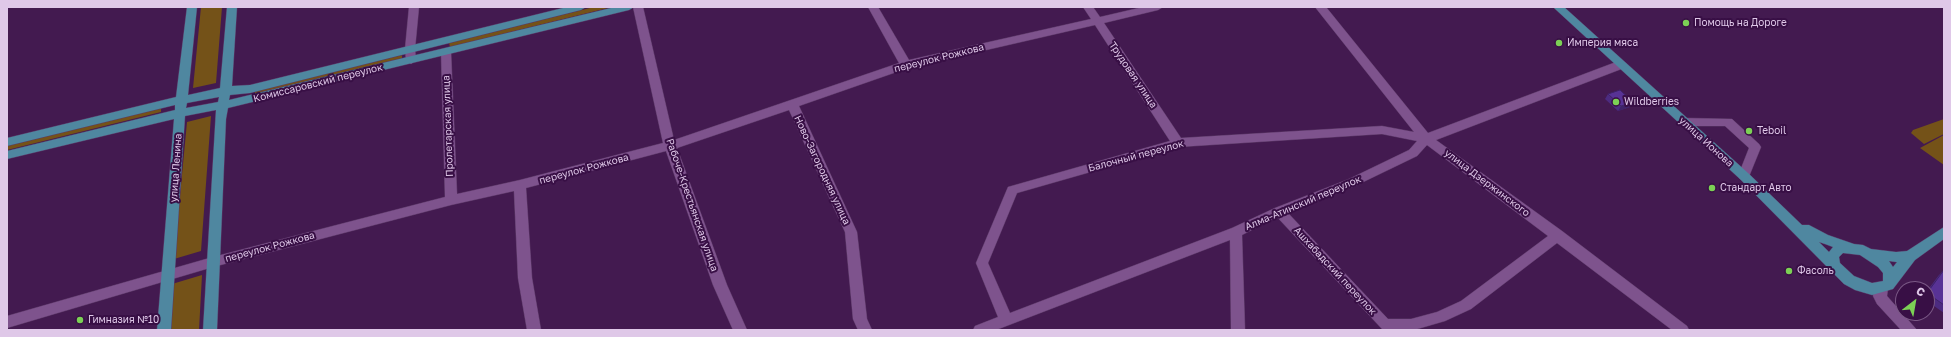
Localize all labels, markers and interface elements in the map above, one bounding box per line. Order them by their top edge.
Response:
place label: Помощь на Дороге [1694,17,1787,29]
marker: Помощь на Дороге [1681,18,1691,28]
place label: Империя мяса [1567,37,1638,49]
marker: Империя мяса [1554,38,1564,48]
street label: Трудовая улица [1106,40,1160,110]
street label: переулок Рожкова [893,41,985,75]
street label: Комиссаровский переулок [252,61,384,105]
street label: Пролетарская улица [440,75,456,177]
place label: Wildberries [1624,96,1679,108]
marker: Wildberries [1611,97,1621,107]
street label: Ново-Загородняя улица [791,114,853,226]
street label: улица Ионова [1676,115,1736,169]
place label: Teboil [1757,125,1786,137]
marker: Teboil [1744,126,1754,136]
street label: улица Ленина [168,133,184,203]
street label: Рабоче-Крестьянская улица [664,137,720,273]
street label: Балочный переулок [1087,137,1185,175]
street label: улица Дзержинского [1442,147,1532,219]
street label: переулок Рожкова [538,151,630,187]
street label: Алма-Атинский переулок [1243,173,1363,233]
place label: Стандарт Авто [1720,182,1792,194]
marker: Стандарт Авто [1707,183,1717,193]
street label: Ашхабадский переулок [1291,225,1379,317]
street label: переулок Рожкова [224,229,316,265]
place label: Фасоль [1797,265,1834,277]
marker: Фасоль [1784,266,1794,276]
north arrow [1895,281,1935,321]
text: С [1914,284,1928,299]
place label: Гимназия №10 [88,314,159,326]
marker: Гимназия №10 [75,315,85,325]

